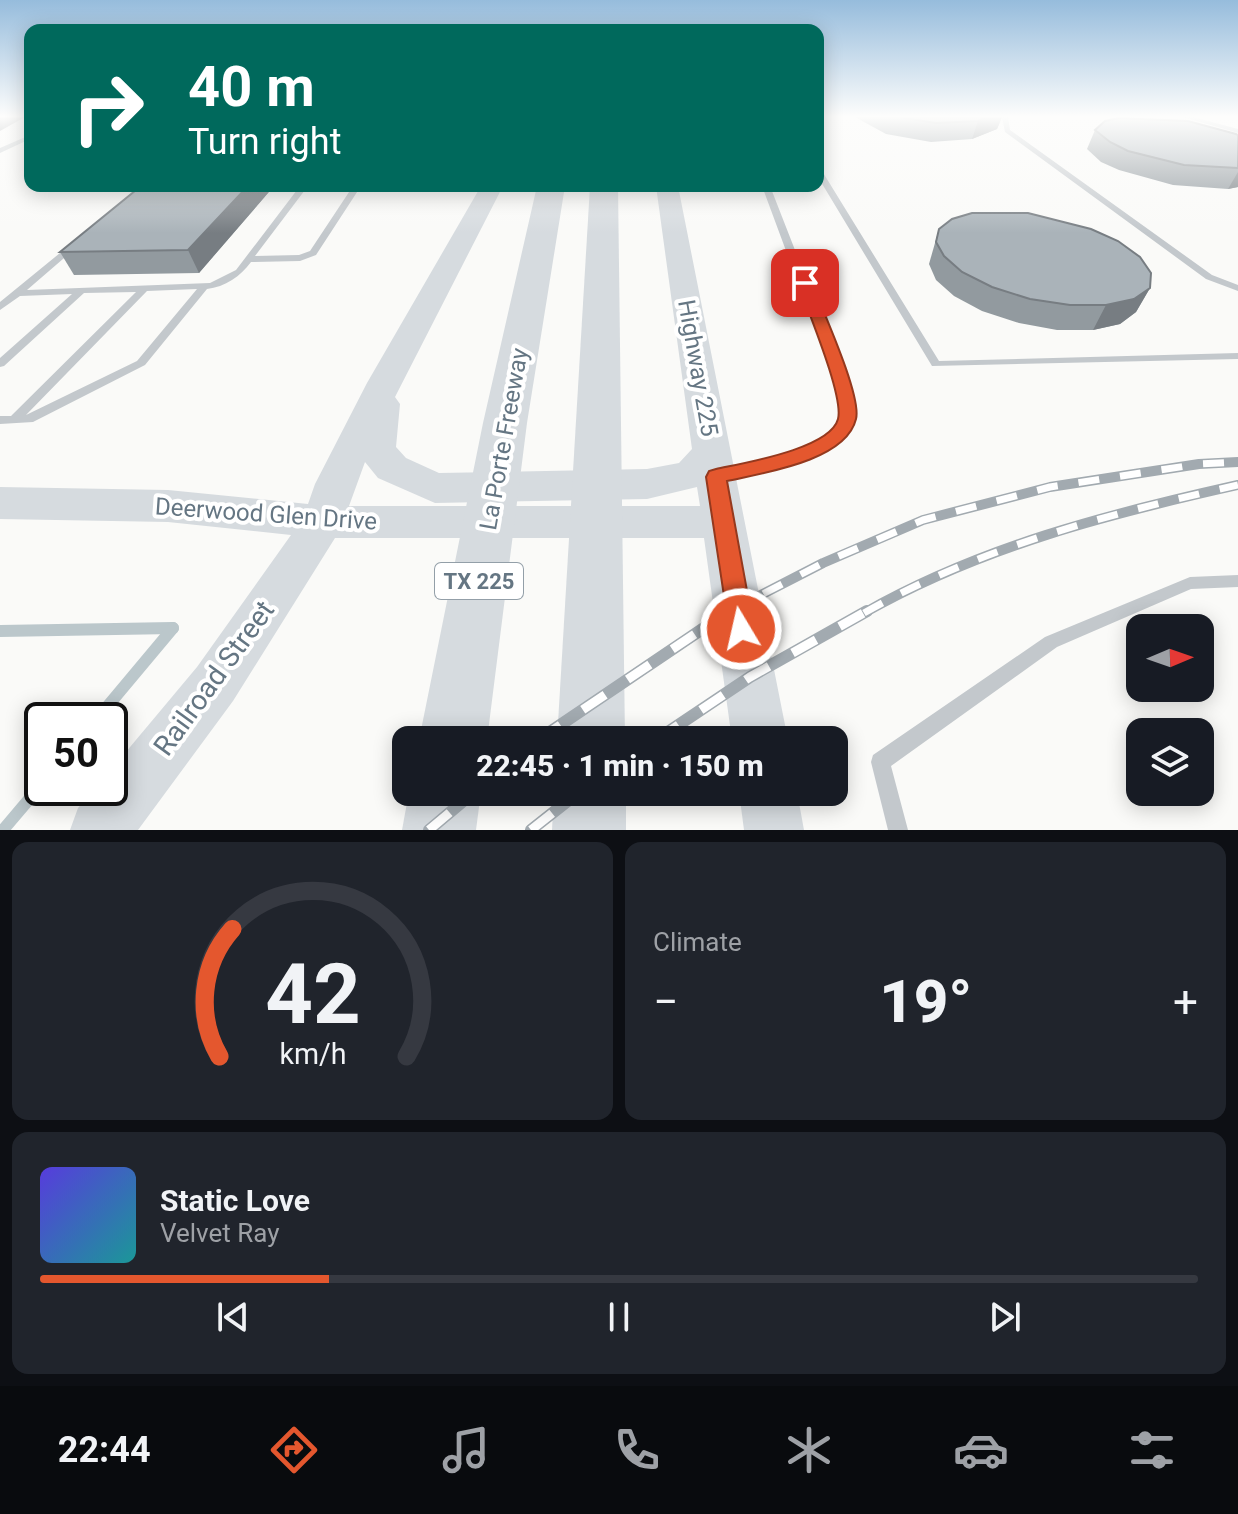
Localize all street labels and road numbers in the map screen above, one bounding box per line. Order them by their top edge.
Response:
street label: Highway 225 [672,297,724,439]
street label: La Porte Freeway [474,345,534,532]
street label: Deerwood Glen Drive [154,492,378,536]
road number: TX 225 [435,563,523,599]
street label: Railroad Street [147,594,281,762]

